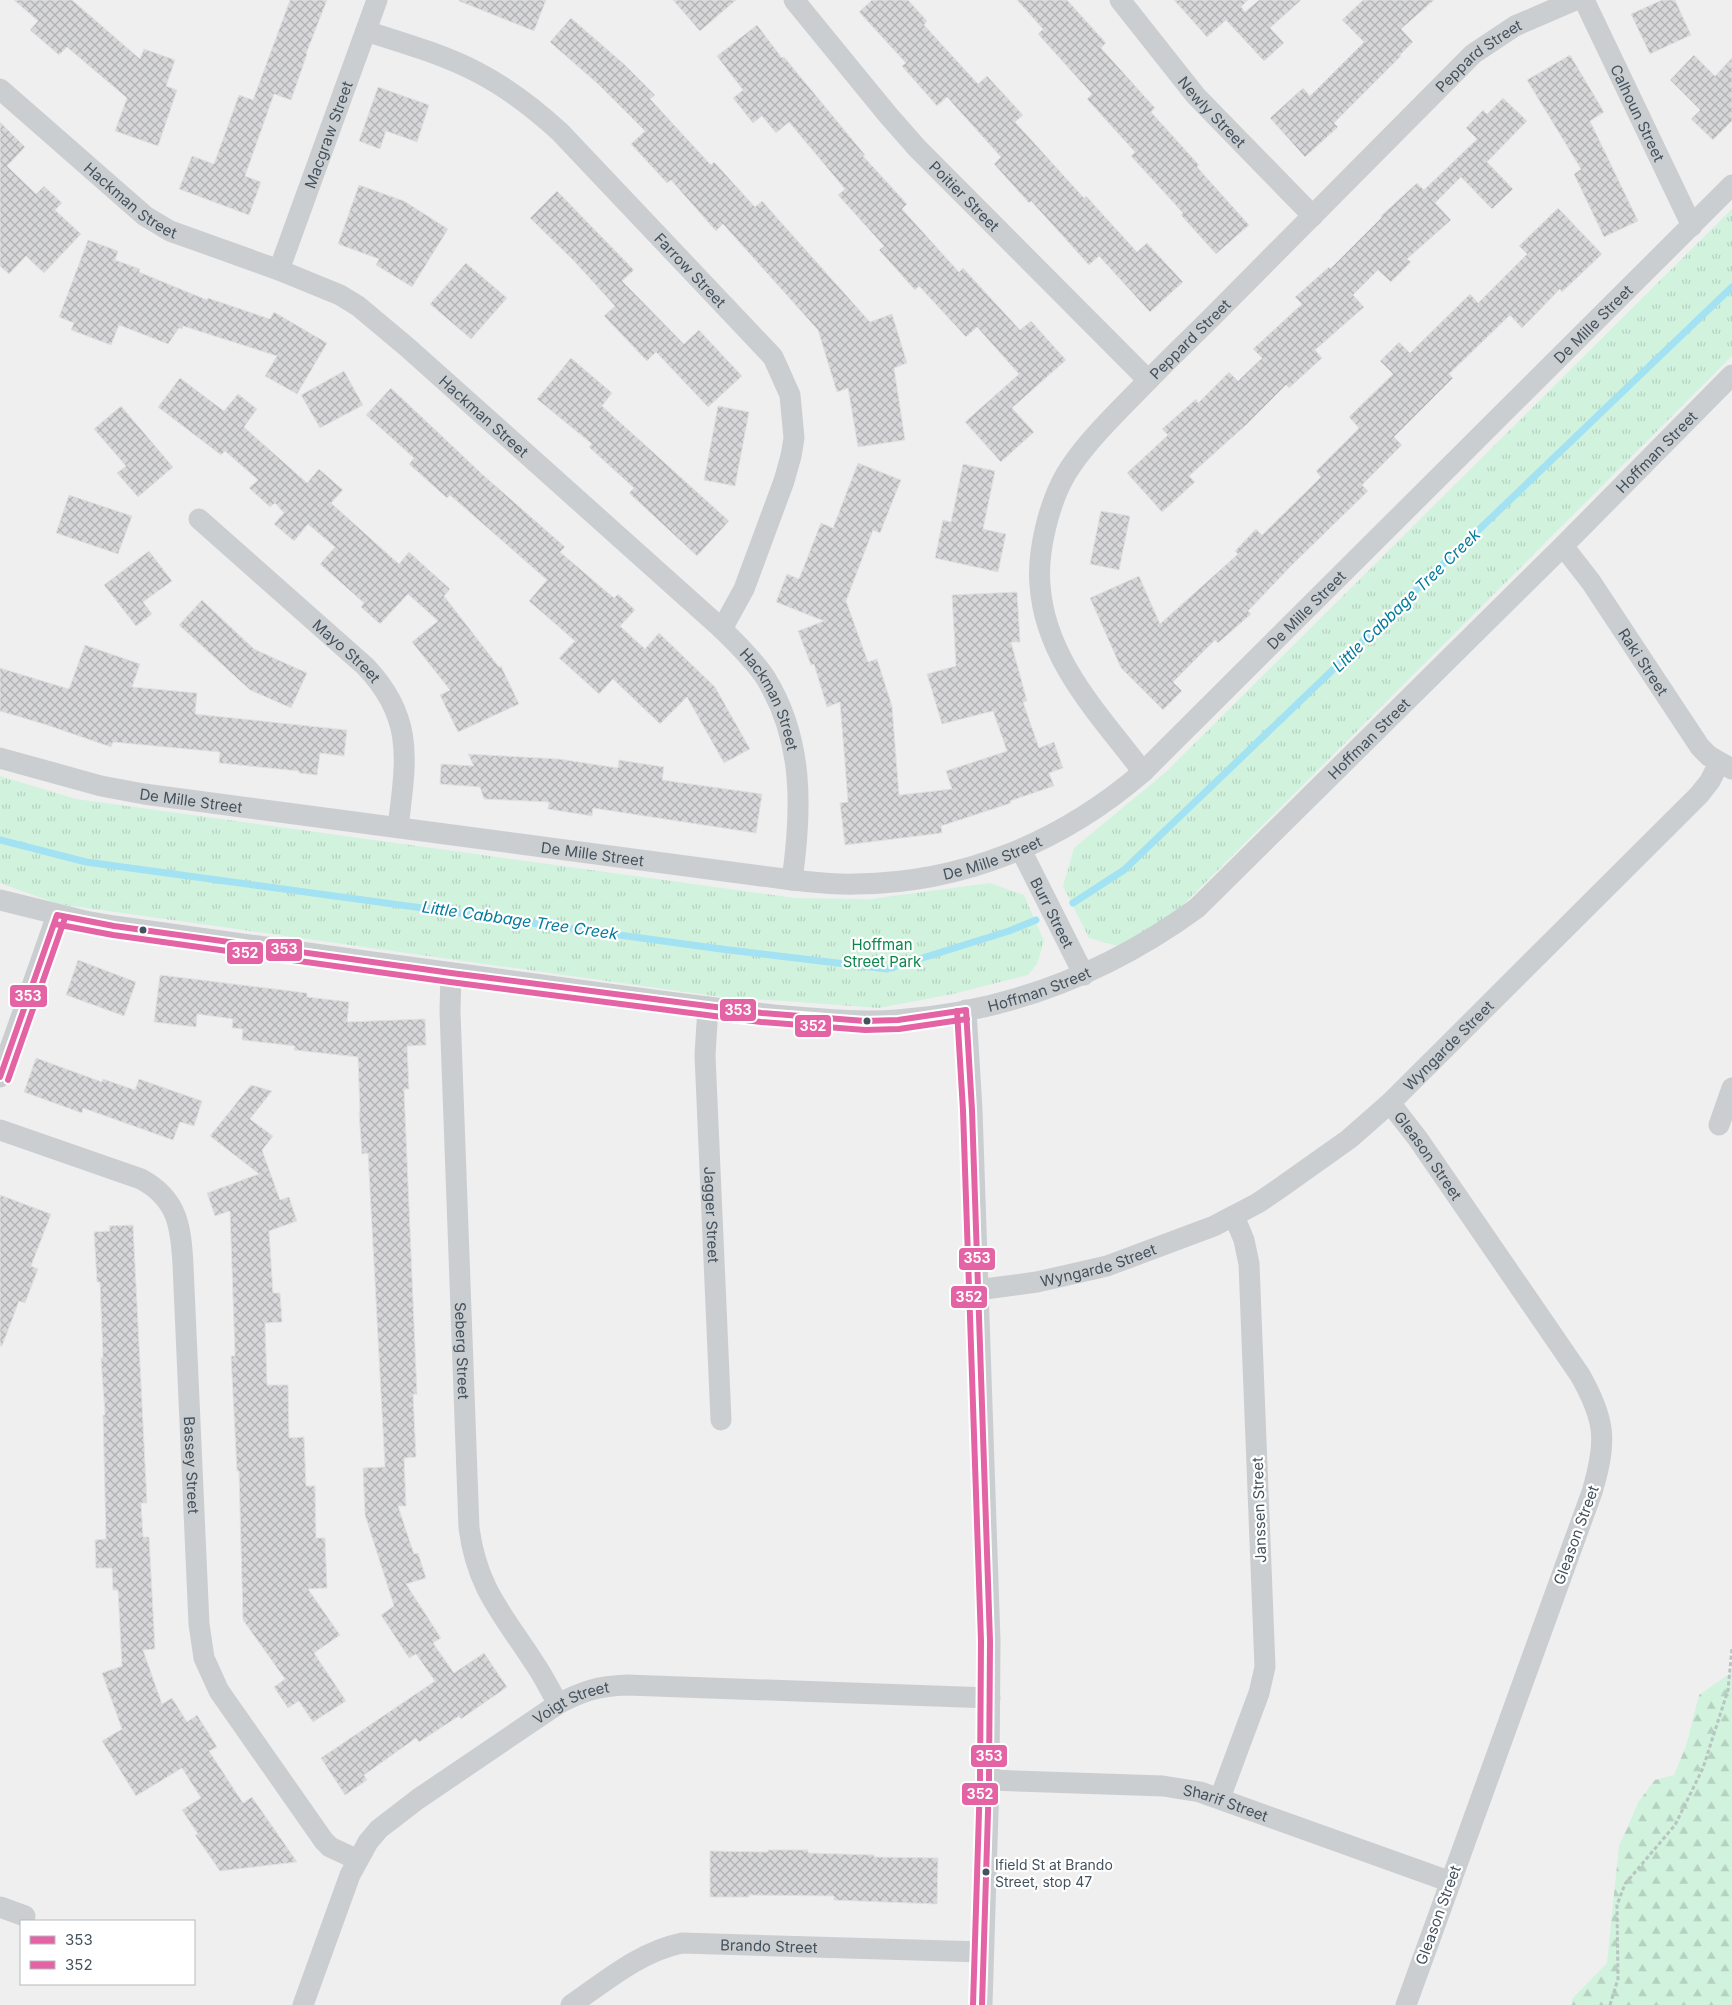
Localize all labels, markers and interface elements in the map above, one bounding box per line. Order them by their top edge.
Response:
street label: Peppard Street [1431,15,1524,96]
street label: Calhoun Street [1607,61,1669,164]
street label: Newly Street [1174,72,1250,151]
street label: Macgraw Street [300,78,356,191]
street label: Poitier Street [926,157,1004,235]
street label: Hackman Street [80,158,180,242]
street label: Farrow Street [651,229,730,311]
street label: De Mille Street [1549,280,1636,367]
street label: Peppard Street [1145,295,1234,383]
street label: Hackman Street [435,371,533,461]
street label: Hoffman Street [1612,407,1701,497]
water label: Little Cabbage Tree Creek [1328,524,1484,676]
street label: De Mille Street [1263,566,1349,653]
street label: Mayo Street [309,615,385,686]
street label: Raki Street [1615,624,1673,699]
street label: Hackman Street [736,644,803,752]
street label: Hoffman Street [1324,694,1414,783]
street label: De Mille Street [138,784,244,816]
street label: De Mille Street [941,831,1045,883]
street label: De Mille Street [540,837,645,870]
street label: Burr Street [1027,874,1078,951]
water label: Little Cabbage Tree Creek [421,896,620,944]
unlabelled marker [138,925,148,935]
park label: Hoffman Street Park [843,935,922,971]
line badge: 353 [265,938,303,962]
text: 353 [270,940,298,957]
line badge: 352 [226,941,264,965]
text: 352 [232,944,259,961]
street label: Hoffman Street [986,962,1094,1015]
line badge: 353 [9,984,48,1008]
text: 353 [14,987,42,1004]
street label: Wyngarde Street [1399,996,1497,1094]
line badge: 353 [719,998,757,1022]
text: 353 [724,1001,752,1018]
line badge: 352 [794,1014,832,1038]
unlabelled marker [862,1016,872,1026]
text: 352 [800,1017,827,1034]
street label: Gleason Street [1390,1107,1466,1204]
street label: Jagger Street [700,1166,724,1263]
street label: Wyngarde Street [1038,1239,1159,1290]
line badge: 353 [958,1247,996,1271]
text: 353 [963,1249,991,1266]
line badge: 352 [950,1285,988,1309]
text: 352 [956,1288,983,1305]
street label: Seberg Street [451,1302,474,1400]
street label: Bassey Street [180,1416,204,1514]
street label: Janssen Street [1248,1457,1270,1563]
street label: Gleason Street [1549,1483,1603,1587]
street label: Voigt Street [529,1677,610,1728]
line badge: 353 [970,1744,1008,1768]
text: 353 [975,1747,1003,1764]
street label: Sharif Street [1182,1780,1271,1825]
line badge: 352 [961,1782,999,1806]
text: 352 [967,1785,994,1802]
place label: Ifield St at Brando Street, stop 47 [995,1856,1113,1890]
street label: Gleason Street [1411,1863,1465,1967]
marker: Ifield St at Brando Street, stop 47 [981,1867,991,1877]
legend [20,1920,195,1985]
text: 353 [65,1930,93,1949]
street label: Brando Street [720,1935,818,1957]
text: 352 [65,1955,93,1974]

